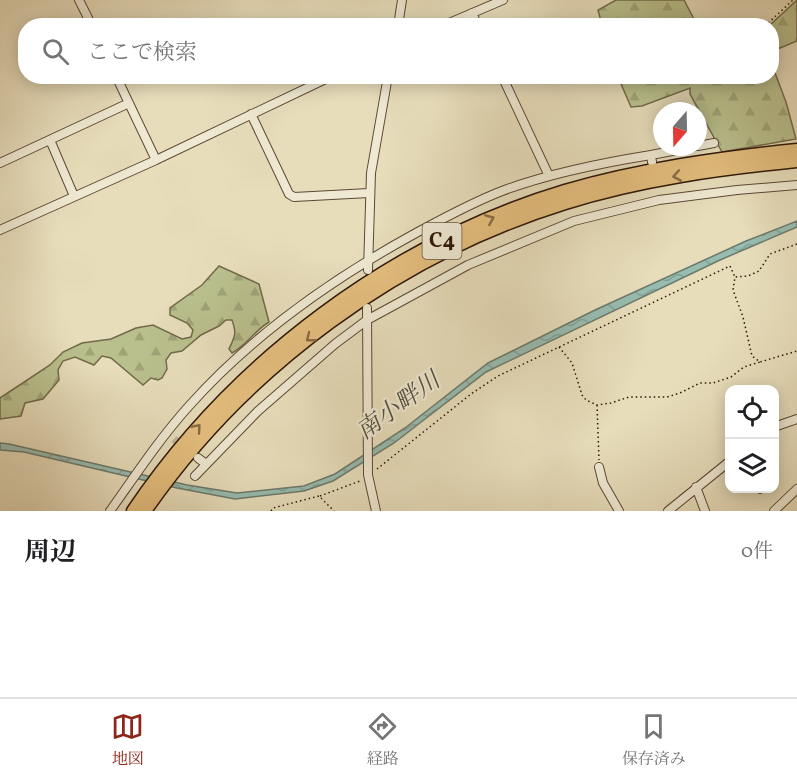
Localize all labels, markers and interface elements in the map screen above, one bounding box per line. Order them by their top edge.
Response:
search box [18,18,779,84]
icon: search [39,35,72,68]
text: ここで検索 [87,38,197,69]
north arrow [653,102,707,156]
one-way arrow [672,169,682,182]
one-way arrow [484,215,495,227]
road number: C4 [422,223,462,259]
one-way arrow [306,331,317,342]
water label: 南小畔川 [350,363,450,449]
map controls [725,385,779,493]
button: locate [725,385,779,439]
one-way arrow [190,424,201,435]
button: layers [725,439,779,493]
text: 周辺 [24,535,76,571]
text: 0件 [741,538,773,566]
tab: 地図 [111,710,144,771]
tab: 経路 [366,710,399,771]
tab: 保存済み [622,710,686,771]

